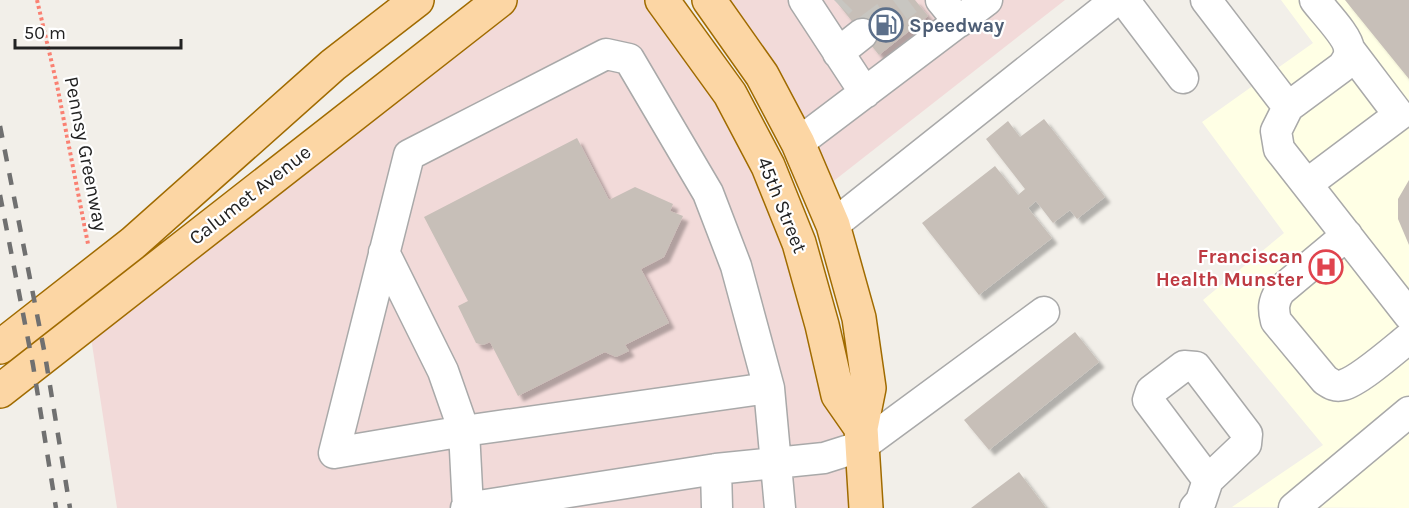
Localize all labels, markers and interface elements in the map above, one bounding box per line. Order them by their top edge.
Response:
fuel station icon: Speedway [868,7,904,43]
scale bar [15,12,182,50]
place label: Speedway [909,14,1004,37]
text: 50 m [24,22,66,44]
street label: Pennsy Greenway [60,75,112,233]
street label: Calumet Avenue [185,140,315,250]
street label: 45th Street [752,154,812,257]
place label: Franciscan Health Munster [1156,245,1303,291]
hospital icon: Franciscan Health Munster [1308,249,1344,285]

